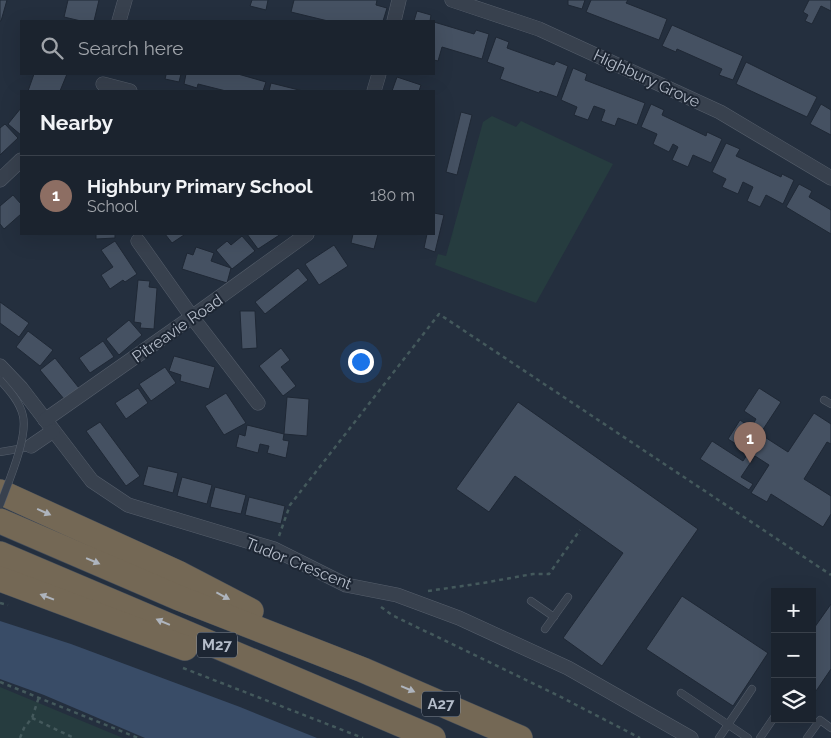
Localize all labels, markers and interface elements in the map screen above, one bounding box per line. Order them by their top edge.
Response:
search box [20,20,435,75]
icon: search [38,34,66,62]
text: Search here [78,37,184,59]
street label: Highbury Grove [590,45,703,111]
text: Nearby [40,110,113,135]
text: Highbury Primary School [87,175,313,197]
text: 1 [52,186,60,205]
text: 180 m [370,186,415,205]
text: School [87,197,138,216]
street label: Pitreavie Road [128,290,226,367]
your location [348,349,374,375]
pin: 1 [734,422,766,463]
one-way arrow [37,508,51,516]
street label: Tudor Crescent [243,534,355,594]
one-way arrow [86,557,100,565]
map controls [771,588,816,723]
button: + [771,588,816,633]
one-way arrow [216,592,230,600]
one-way arrow [39,593,54,601]
one-way arrow [156,617,170,625]
road number: M27 [197,632,237,658]
button: − [771,633,816,678]
button: layers [771,678,816,723]
one-way arrow [400,686,415,694]
road number: A27 [422,692,460,716]

